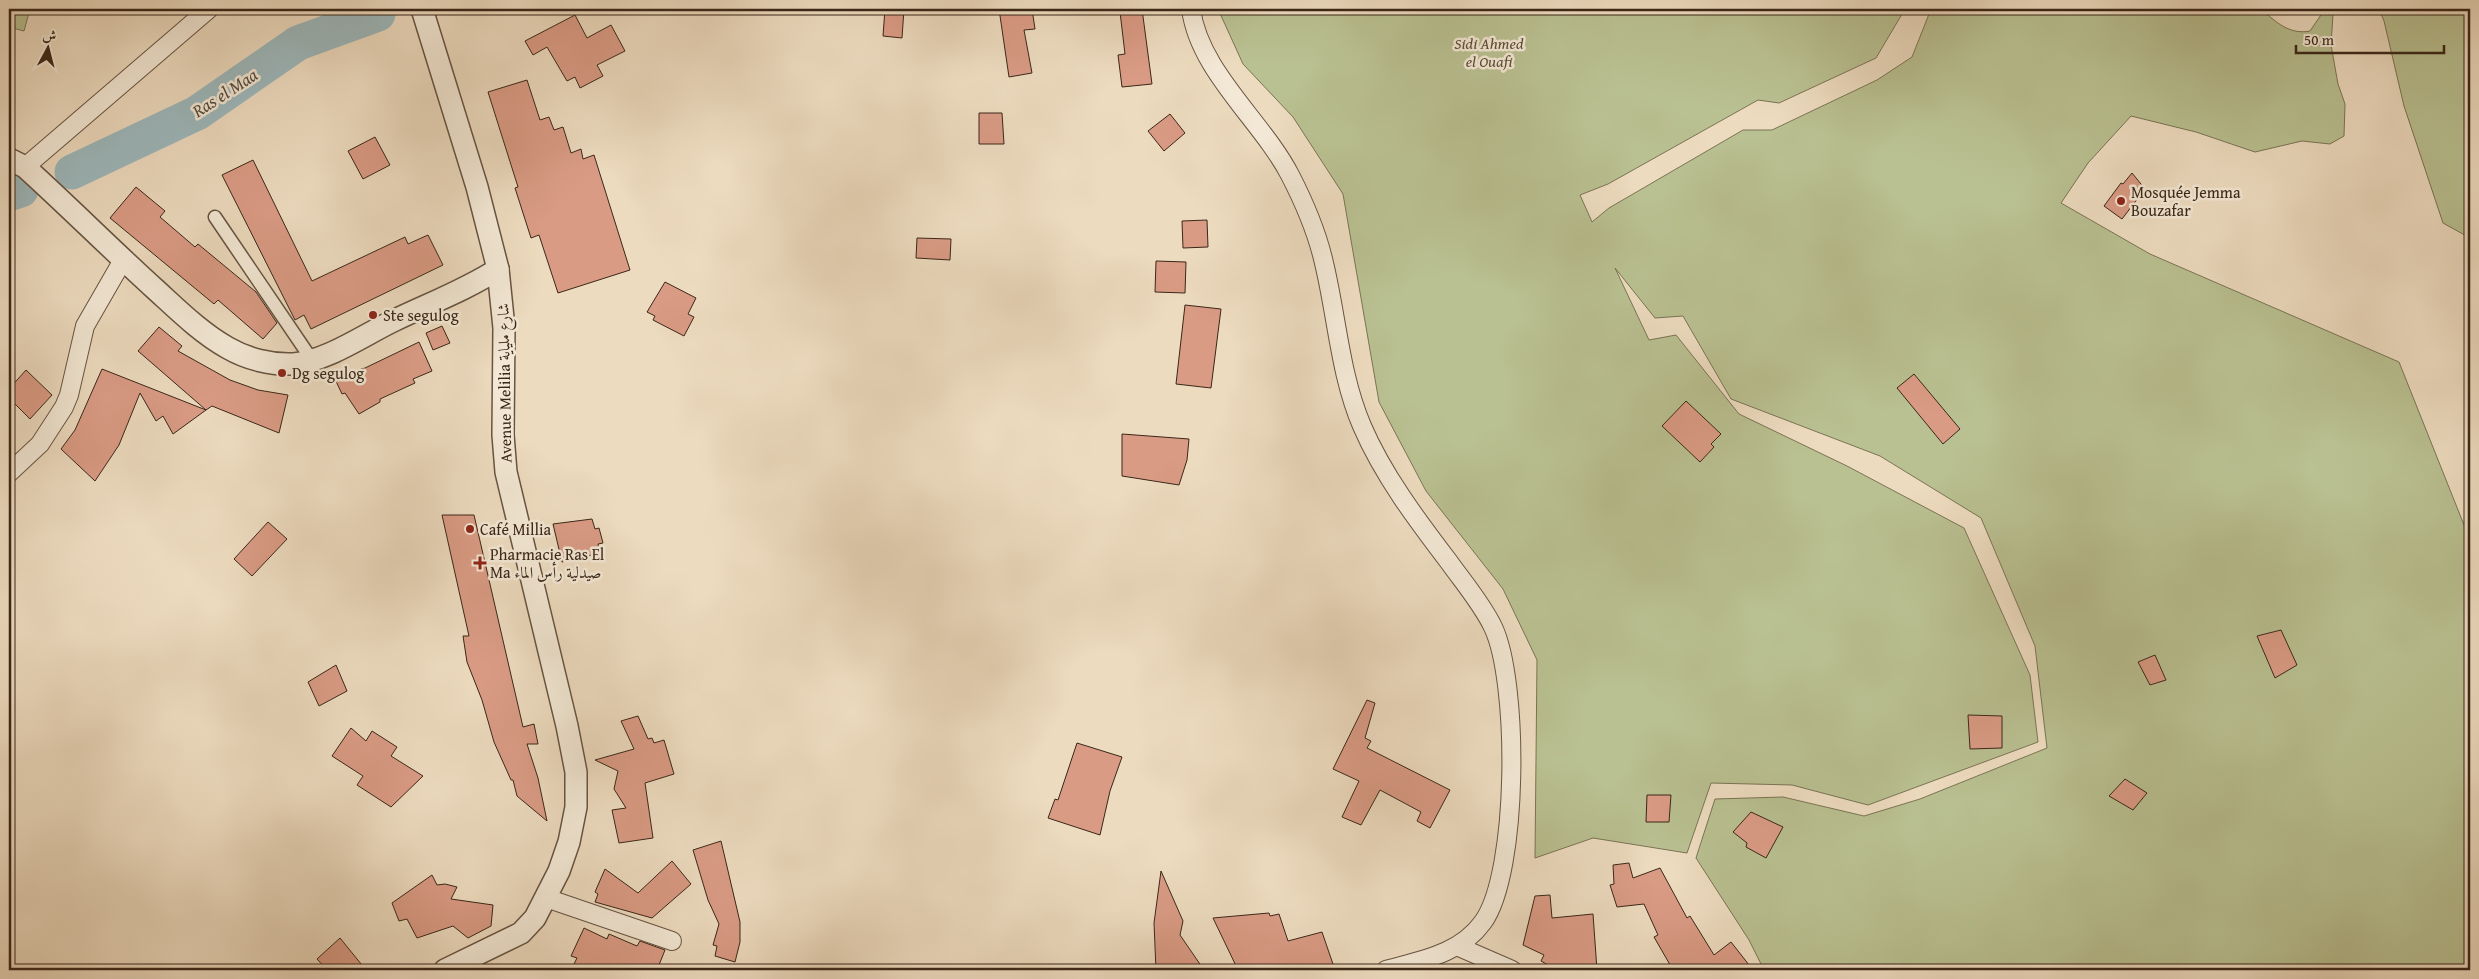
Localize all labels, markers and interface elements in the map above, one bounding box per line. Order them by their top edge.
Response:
north arrow [22,22,72,72]
scale bar [2296,22,2444,54]
text: ش [41,24,58,46]
text: 50 m [2304,29,2335,50]
park label: Sidi Ahmed el Ouafi [1454,31,1524,73]
water label: Ras el Maa [186,61,263,124]
place label: Mosquée Jemma Bouzafar [2131,180,2241,222]
marker: Mosquée Jemma Bouzafar [2115,195,2127,207]
place label: Ste segulog [383,303,459,327]
street label: Avenue Melilia شارع ملياية [491,303,519,463]
marker: Ste segulog [367,309,379,321]
place label: Dg segulog [292,361,364,385]
marker: Dg segulog [276,367,288,379]
place label: Café Millia [480,517,552,541]
marker: Café Millia [464,523,476,535]
place label: Pharmacie Ras El Ma صيدلية رأس الماء [490,542,605,584]
marker: Pharmacie Ras El Ma صيدلية رأس الماء [474,557,486,569]

